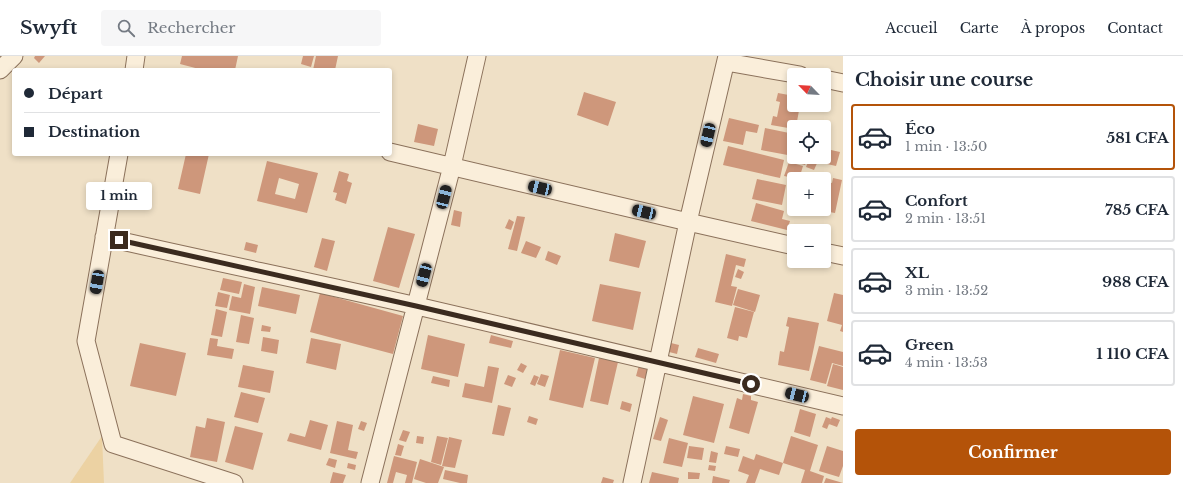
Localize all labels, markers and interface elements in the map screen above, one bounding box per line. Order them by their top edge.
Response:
search box [101,10,381,46]
text: Swyft [20,16,77,39]
icon: search [115,17,137,39]
text: Rechercher [147,18,236,37]
text: Accueil [885,19,938,37]
text: Carte [960,19,999,37]
text: À propos [1021,19,1085,37]
text: Contact [1107,19,1163,37]
north arrow [787,68,831,112]
map controls [787,68,831,268]
text: Choisir une course [855,69,1033,91]
text: Départ [48,84,103,103]
icon: car [857,119,893,155]
text: Éco [905,119,935,138]
button: locate [787,120,831,164]
text: Destination [48,122,140,141]
car [699,122,717,148]
text: 581 CFA [1106,128,1169,147]
text: 1 min · 13:50 [905,138,987,155]
button: + [787,172,831,216]
car [527,179,553,197]
callout: 1 min [86,182,152,210]
car [435,184,453,210]
text: 1 min [100,187,138,204]
icon: car [857,191,893,227]
text: Confort [905,191,968,210]
text: 785 CFA [1105,200,1169,219]
car [631,203,657,221]
text: 2 min · 13:51 [905,210,986,227]
button: − [787,224,831,268]
route end [110,231,128,249]
car [415,262,433,288]
icon: car [857,263,893,299]
text: XL [905,263,929,282]
car [89,269,105,295]
text: 988 CFA [1102,272,1169,291]
text: 3 min · 13:52 [905,282,988,299]
icon: car [857,335,893,371]
text: Green [905,335,954,354]
text: 1 110 CFA [1096,344,1169,363]
text: 4 min · 13:53 [905,354,988,371]
route start [742,375,760,393]
car [784,386,810,404]
button: Confirmer [855,429,1171,475]

